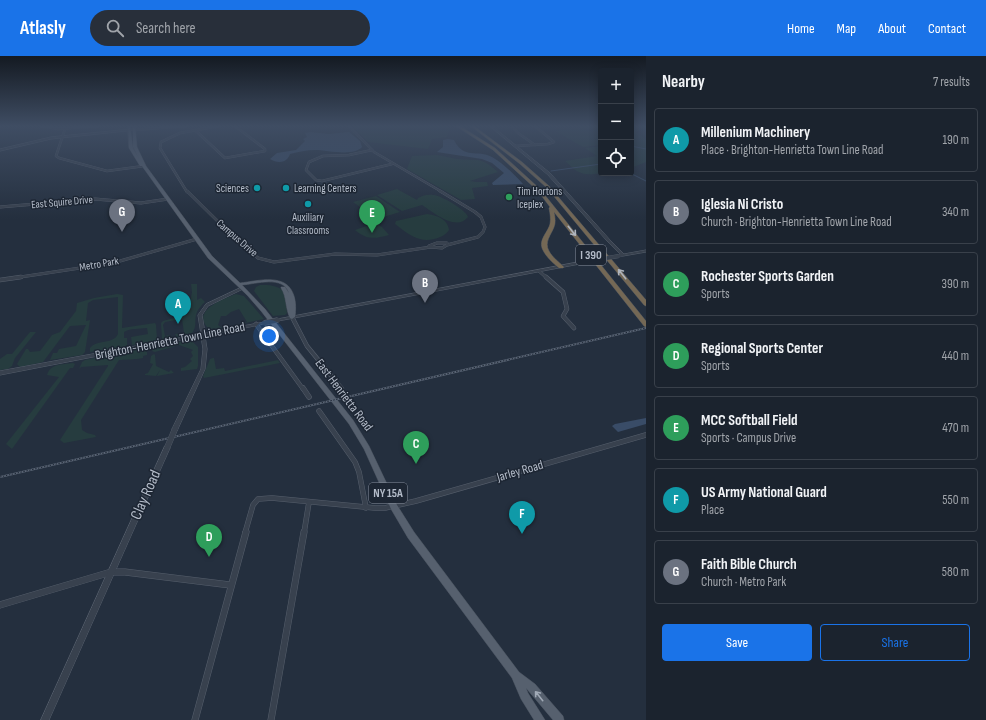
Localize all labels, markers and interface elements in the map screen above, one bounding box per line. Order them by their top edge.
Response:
search box [90,10,370,46]
text: Atlasly [20,17,66,40]
icon: search [104,17,126,39]
text: Search here [136,19,196,38]
text: Home [787,20,815,37]
text: Map [837,20,856,37]
text: About [878,20,906,37]
text: Contact [928,20,966,37]
map controls [598,68,634,176]
button: + [598,68,634,104]
text: Nearby [662,72,705,92]
text: 7 results [933,74,970,90]
button: − [598,104,634,140]
text: Millenium Machinery [701,123,810,142]
text: A [673,132,679,148]
text: 190 m [942,132,969,148]
button: locate [598,140,634,176]
text: Place · Brighton-Henrietta Town Line Road [701,142,883,158]
place label: Sciences [216,182,249,195]
place label: Learning Centers [294,182,356,195]
marker: Sciences [252,183,262,193]
marker: Learning Centers [281,183,291,193]
place label: Tim Hortons Iceplex [517,185,562,211]
marker: Tim Hortons Iceplex [504,192,514,202]
street label: East Squire Drive [31,193,93,211]
text: Iglesia Ni Cristo [701,195,783,214]
pin: G [109,199,135,232]
marker: Auxiliary Classrooms [303,199,313,209]
pin: E [359,200,385,233]
text: B [673,204,679,220]
text: 340 m [942,204,969,220]
place label: Auxiliary Classrooms [287,211,329,237]
text: Church · Brighton-Henrietta Town Line Road [701,214,892,230]
street label: Campus Drive [214,217,260,259]
one-way arrow [567,226,576,236]
road number: I 390 [576,245,606,265]
street label: Metro Park [78,254,120,274]
text: Rochester Sports Garden [701,267,834,286]
one-way arrow [617,268,626,279]
pin: B [412,270,438,303]
text: C [673,276,679,292]
text: 390 m [942,276,969,292]
text: Sports [701,286,730,302]
pin: A [165,291,191,324]
street label: Brighton-Henrietta Town Line Road [94,319,246,363]
your location [259,326,279,346]
text: Regional Sports Center [701,339,823,358]
text: D [673,348,679,364]
text: 440 m [942,348,969,364]
street label: East Henrietta Road [312,356,376,434]
text: Sports [701,358,730,374]
text: MCC Softball Field [701,411,798,430]
text: E [673,420,679,436]
text: 470 m [942,420,969,436]
text: Sports · Campus Drive [701,430,796,446]
pin: C [403,431,429,464]
street label: Jarley Road [494,457,545,486]
street label: Clay Road [127,467,165,523]
road number: NY 15A [369,483,407,503]
text: US Army National Guard [701,483,827,502]
text: F [673,492,679,508]
text: 550 m [942,492,969,508]
pin: F [509,501,535,534]
text: Place [701,502,724,518]
pin: D [196,524,222,557]
text: Faith Bible Church [701,555,797,574]
text: G [673,564,679,580]
text: 580 m [942,564,969,580]
text: Church · Metro Park [701,574,786,590]
button: Save [662,624,812,661]
button: Share [820,624,970,661]
one-way arrow [535,690,543,701]

